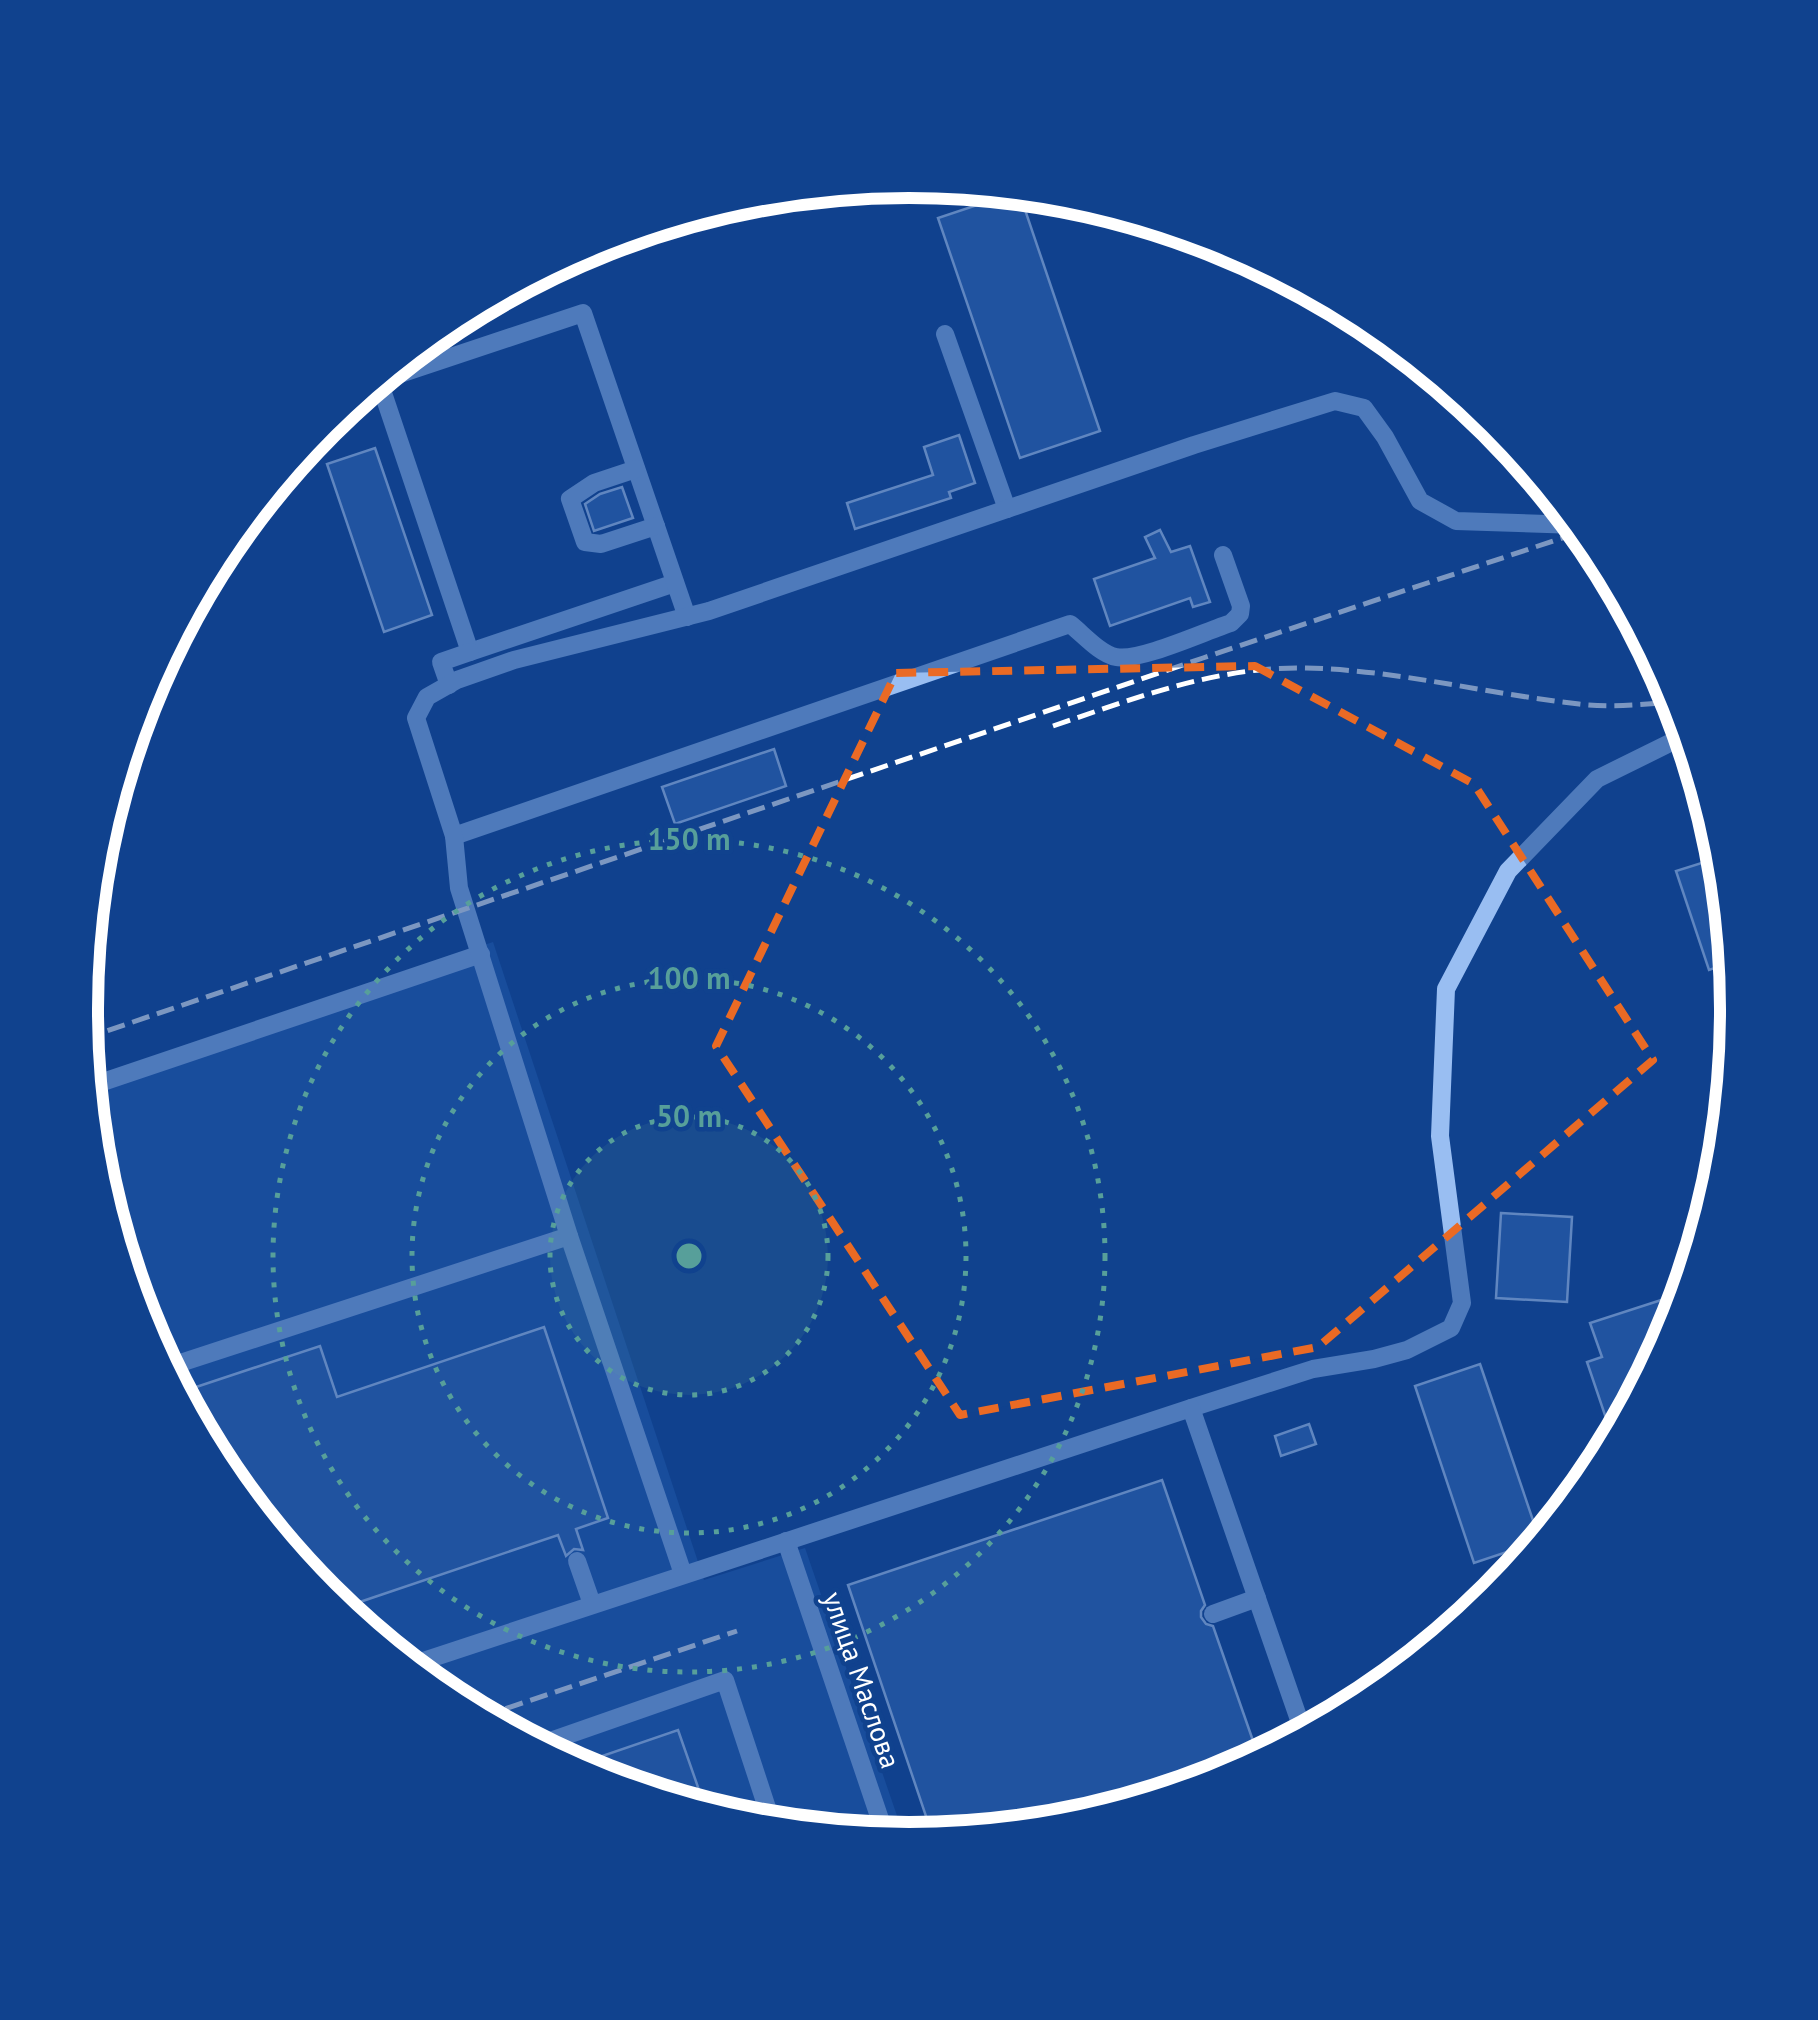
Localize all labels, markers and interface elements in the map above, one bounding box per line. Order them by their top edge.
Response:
text: 150 m [648,819,730,858]
text: 100 m [648,958,730,997]
text: 50 m [656,1096,722,1135]
centre of rings [671,1238,707,1274]
street label: улица Маслова [815,1587,910,1773]

